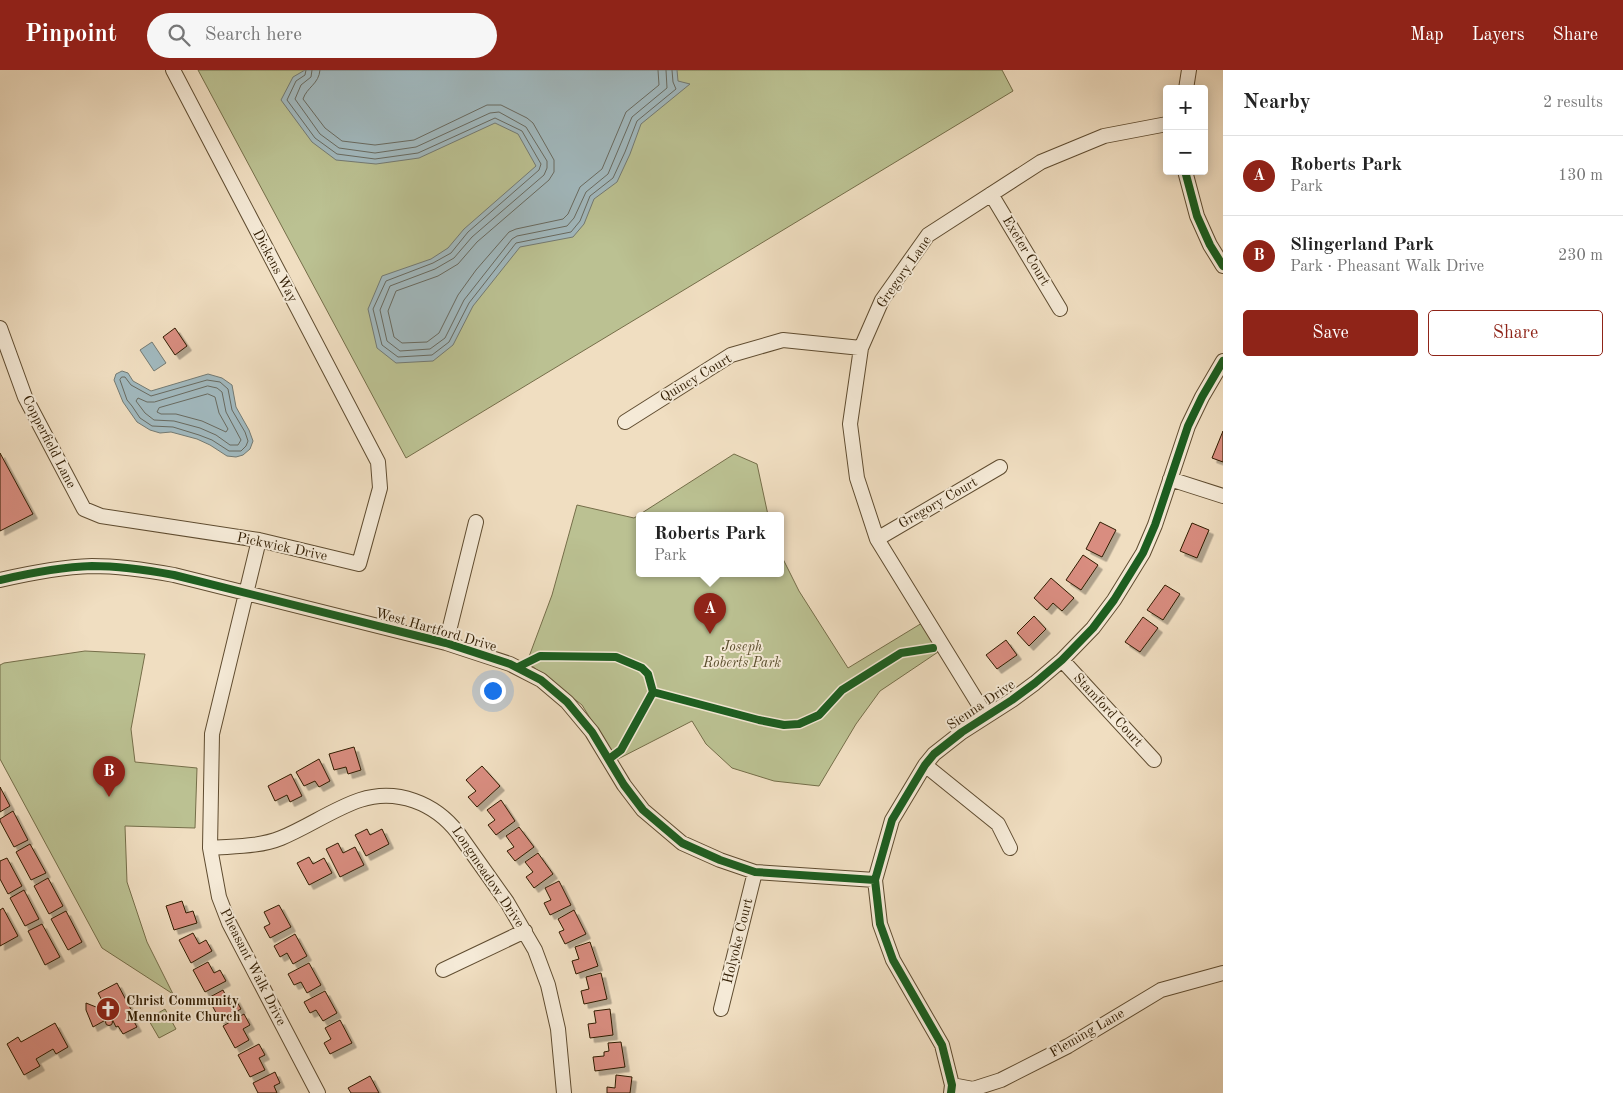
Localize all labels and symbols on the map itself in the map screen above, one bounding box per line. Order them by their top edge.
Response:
street label: Exeter Court [1000,214,1052,288]
street label: Dickens Way [250,227,300,305]
street label: Gregory Lane [874,234,934,310]
street label: Quincy Court [658,351,734,405]
street label: Copperfield Lane [20,393,78,491]
street label: Gregory Court [896,475,980,531]
street label: Pickwick Drive [235,531,329,563]
pin: A [694,593,726,634]
street label: West Hartford Drive [374,606,498,654]
park label: Joseph Roberts Park [702,640,781,670]
street label: Stamford Court [1071,671,1145,749]
street label: Sienna Drive [945,677,1017,733]
your location [480,678,506,704]
pin: B [93,756,125,797]
street label: Longmeadow Drive [449,824,527,930]
street label: Holyoke Court [721,897,755,985]
street label: Pheasant Walk Drive [217,906,289,1028]
place label: Christ Community Mennonite Church [126,994,241,1024]
church icon: Christ Community Mennonite Church [95,996,121,1022]
street label: Fleming Lane [1047,1006,1127,1060]

